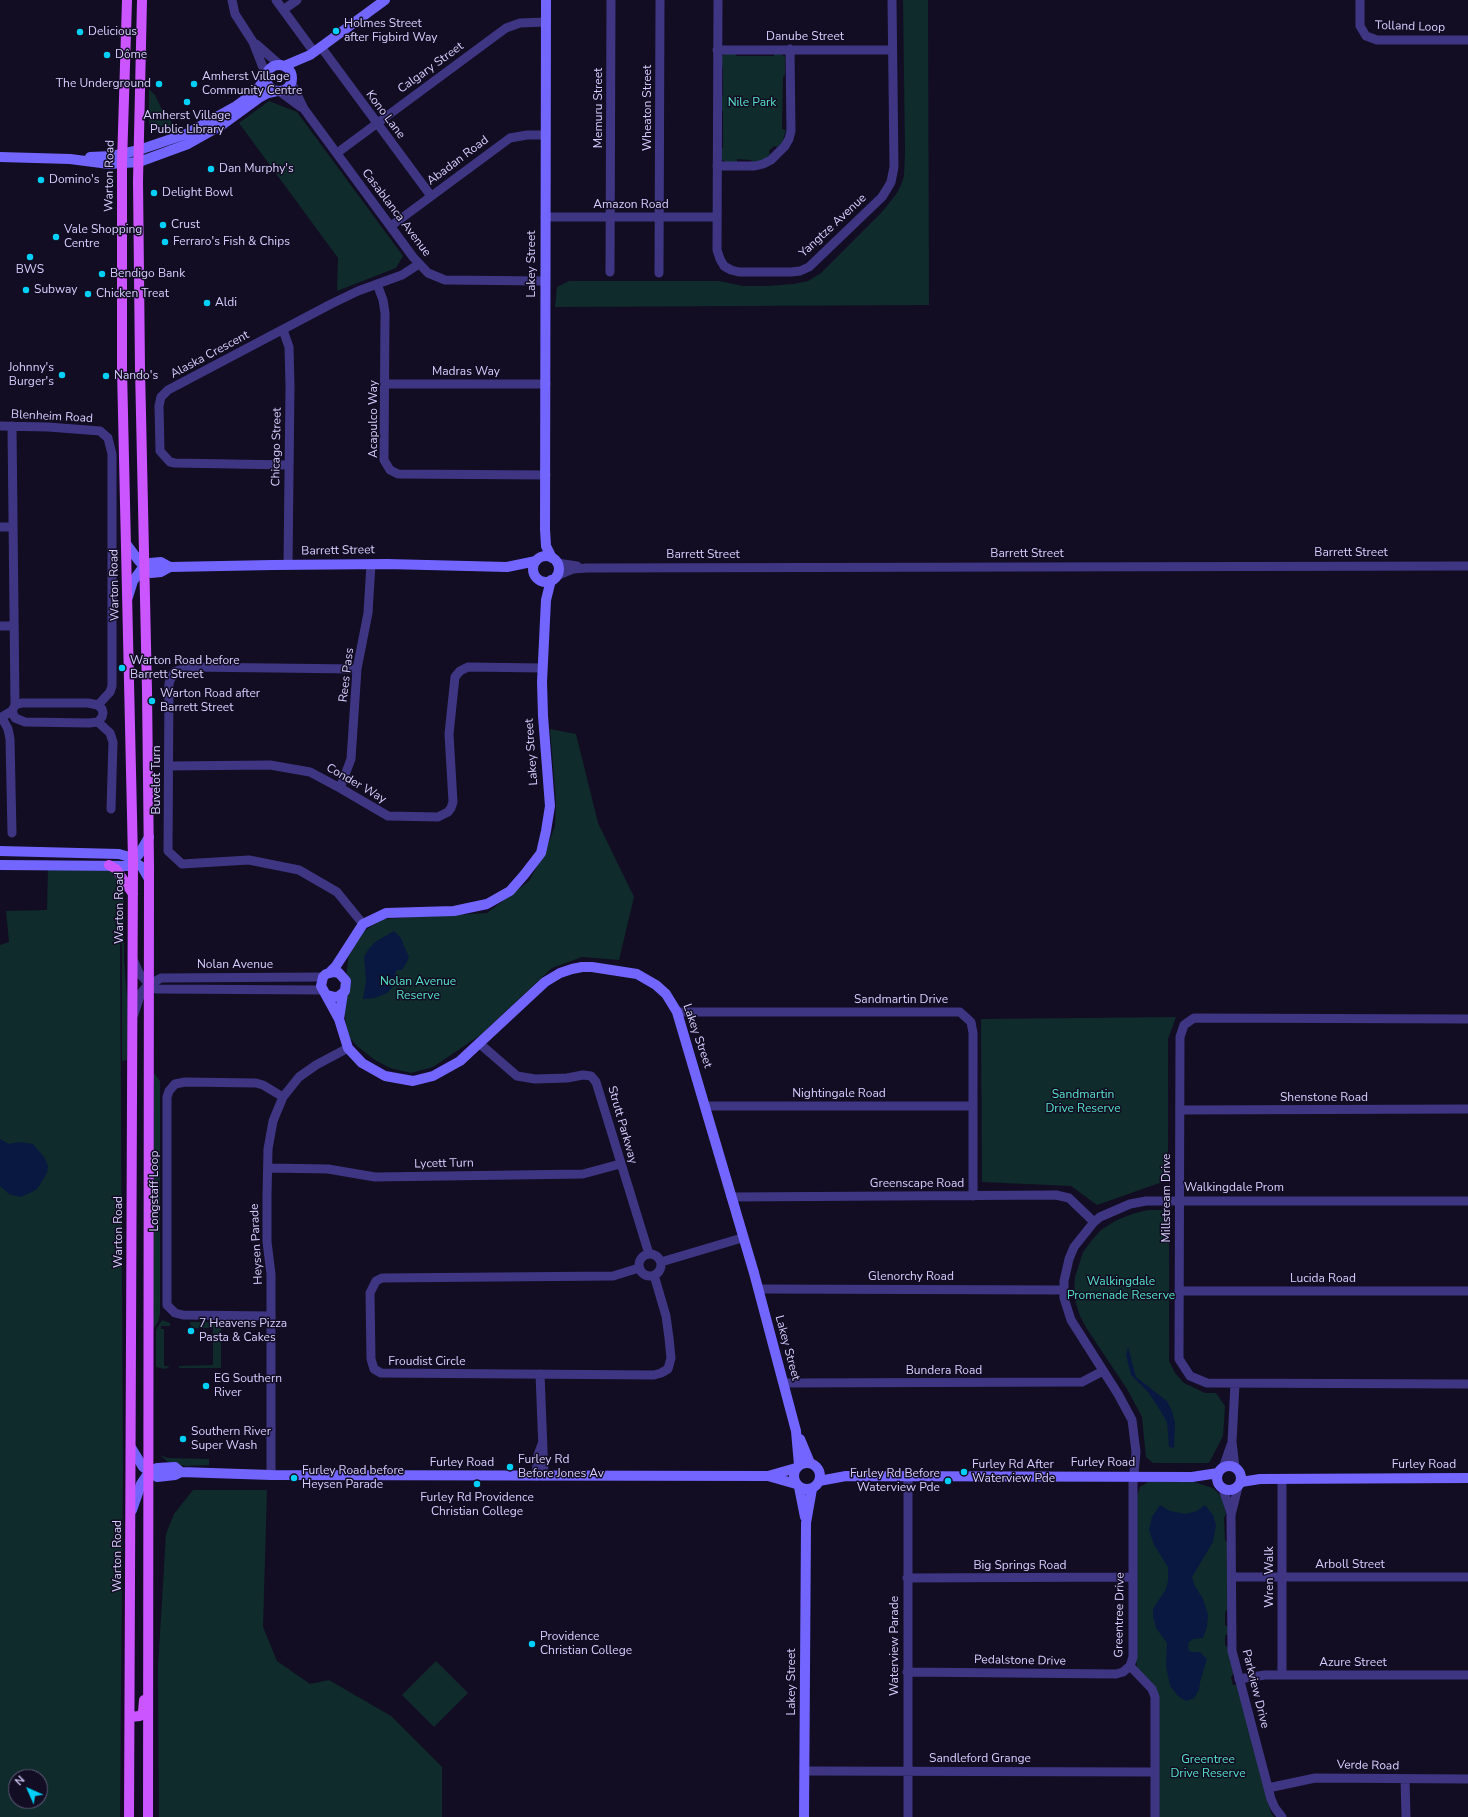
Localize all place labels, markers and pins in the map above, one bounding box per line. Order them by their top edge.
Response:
place label: Holmes Street after Figbird Way [344,17,437,45]
place label: Delicious [88,25,137,39]
marker: Holmes Street after Figbird Way [331,26,341,36]
marker: Delicious [75,27,85,37]
place label: Dôme [115,48,147,62]
marker: Dôme [102,50,112,60]
place label: Amherst Village Community Centre [202,70,302,98]
place label: The Underground [56,77,151,91]
marker: The Underground [154,79,164,89]
marker: Amherst Village Community Centre [189,79,199,89]
marker: Amherst Village Public Library [182,97,192,107]
place label: Amherst Village Public Library [143,109,231,137]
place label: Dan Murphy's [219,162,294,176]
marker: Dan Murphy's [206,164,216,174]
place label: Domino's [49,173,100,187]
marker: Domino's [36,175,46,185]
place label: Delight Bowl [162,186,233,200]
marker: Delight Bowl [149,188,159,198]
place label: Crust [171,218,200,232]
marker: Crust [158,220,168,230]
place label: Vale Shopping Centre [64,223,142,251]
marker: Vale Shopping Centre [51,232,61,242]
place label: Ferraro's Fish & Chips [173,235,290,249]
marker: Ferraro's Fish & Chips [160,237,170,247]
marker: BWS [25,252,35,262]
place label: BWS [16,263,44,277]
place label: Bendigo Bank [110,267,185,281]
marker: Bendigo Bank [97,269,107,279]
place label: Subway [34,283,77,297]
marker: Subway [21,285,31,295]
place label: Chicken Treat [96,287,169,301]
marker: Chicken Treat [83,289,93,299]
place label: Aldi [215,296,237,310]
marker: Aldi [202,298,212,308]
place label: Johnny's Burger's [8,361,54,389]
place label: Nando's [114,369,158,383]
marker: Johnny's Burger's [57,370,67,380]
marker: Nando's [101,371,111,381]
place label: Warton Road before Barrett Street [130,654,240,682]
marker: Warton Road before Barrett Street [117,663,127,673]
place label: Warton Road after Barrett Street [160,687,260,715]
marker: Warton Road after Barrett Street [147,696,157,706]
place label: 7 Heavens Pizza Pasta & Cakes [199,1317,287,1345]
marker: 7 Heavens Pizza Pasta & Cakes [186,1326,196,1336]
place label: EG Southern River [214,1372,282,1400]
marker: EG Southern River [201,1381,211,1391]
place label: Southern River Super Wash [191,1425,271,1453]
marker: Southern River Super Wash [178,1434,188,1444]
place label: Furley Rd Before Jones Av [518,1453,604,1481]
place label: Furley Rd After Waterview Pde [972,1458,1055,1486]
marker: Furley Rd Before Jones Av [505,1462,515,1472]
place label: Furley Road before Heysen Parade [302,1464,404,1492]
place label: Furley Rd Before Waterview Pde [850,1467,940,1495]
marker: Furley Rd After Waterview Pde [959,1467,969,1477]
marker: Furley Road before Heysen Parade [289,1473,299,1483]
marker: Furley Rd Before Waterview Pde [943,1476,953,1486]
marker: Furley Rd Providence Christian College [472,1479,482,1489]
place label: Furley Rd Providence Christian College [420,1491,534,1519]
place label: Providence Christian College [540,1630,632,1658]
marker: Providence Christian College [527,1639,537,1649]

